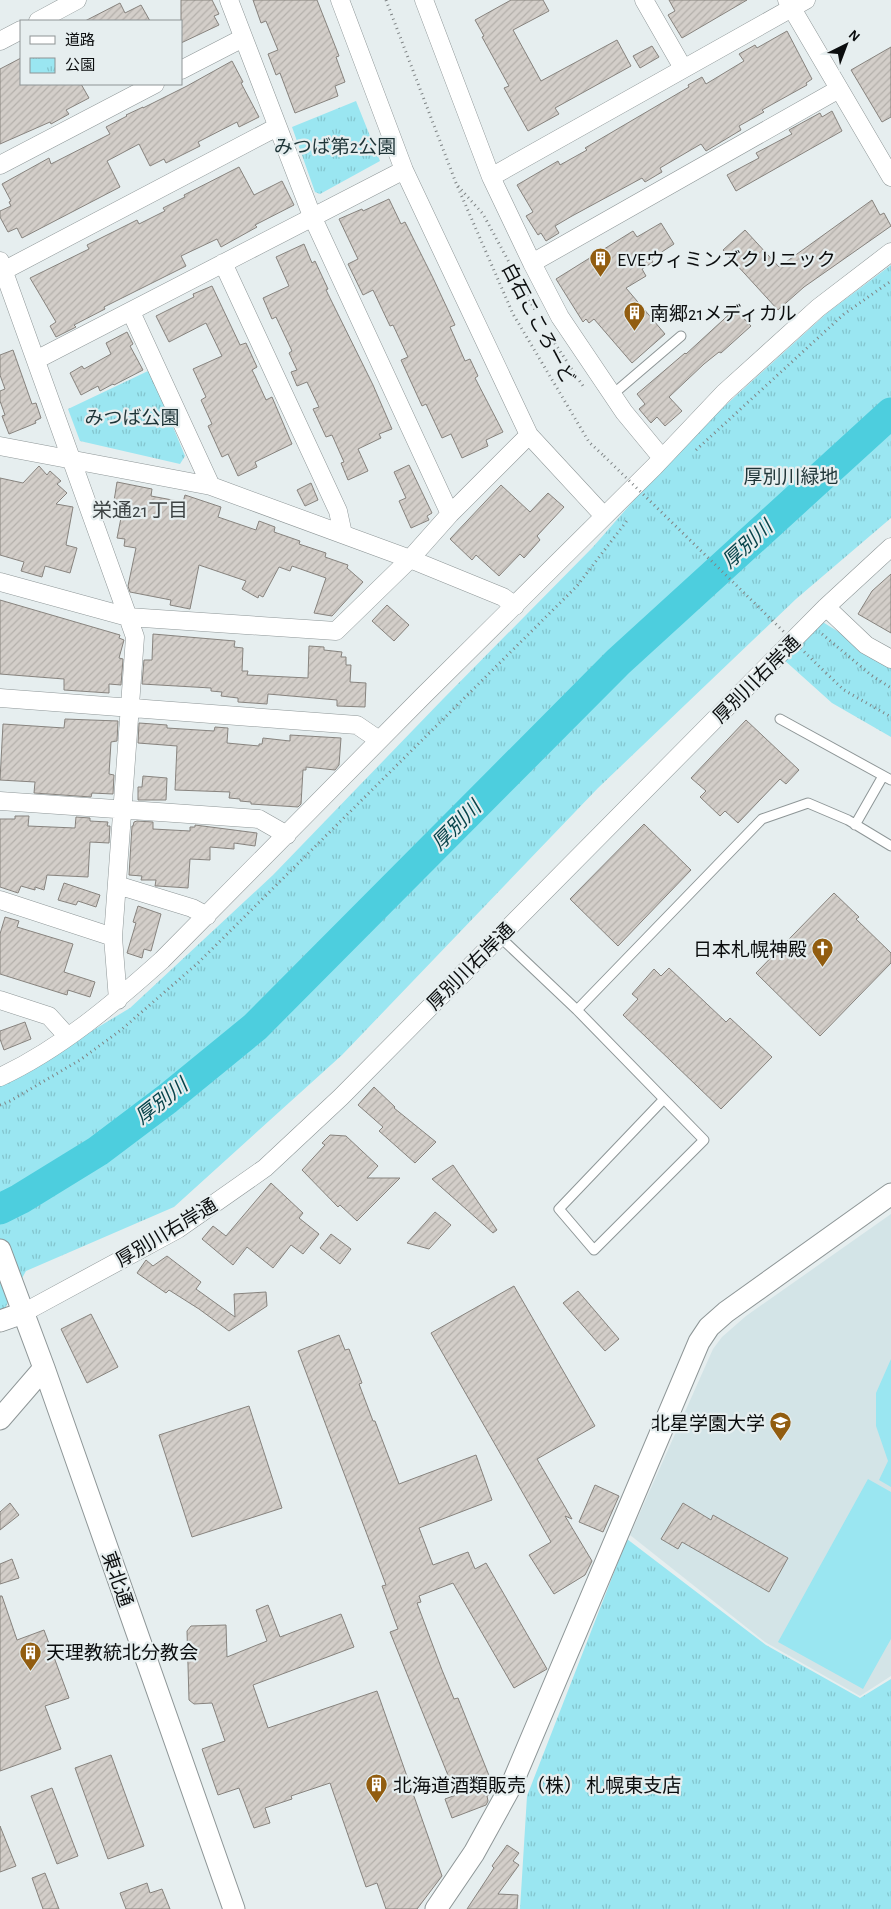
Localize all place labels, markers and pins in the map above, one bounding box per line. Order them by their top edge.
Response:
building icon: EVEウィミンズクリニック [589,247,613,278]
place label: EVEウィミンズクリニック [617,249,836,270]
building icon: 南郷21メディカル [622,301,646,332]
place label: 南郷21メディカル [650,303,797,324]
church icon: 日本札幌神殿 [811,937,835,968]
place label: 日本札幌神殿 [693,939,807,960]
school or university icon: 北星学園大学 [769,1411,793,1442]
place label: 北星学園大学 [651,1413,765,1434]
building icon: 天理教統北分教会 [18,1640,42,1671]
place label: 天理教統北分教会 [46,1642,198,1663]
building icon: 北海道酒類販売（株） 札幌東支店 [365,1773,389,1804]
place label: 北海道酒類販売（株） 札幌東支店 [393,1775,681,1796]

